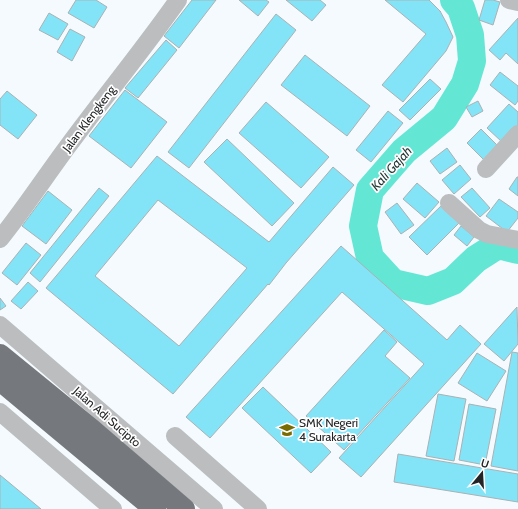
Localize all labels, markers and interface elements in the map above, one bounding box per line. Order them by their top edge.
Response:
street label: Jalan Klengkeng [58,82,119,156]
water label: Kali Gajah [367,143,416,194]
street label: Jalan Adi Sucipto [70,383,144,450]
place label: SMK Negeri 4 Surakarta [299,415,358,444]
school or university icon: SMK Negeri 4 Surakarta [278,421,296,439]
north arrow [462,453,502,493]
text: U [479,456,491,471]

